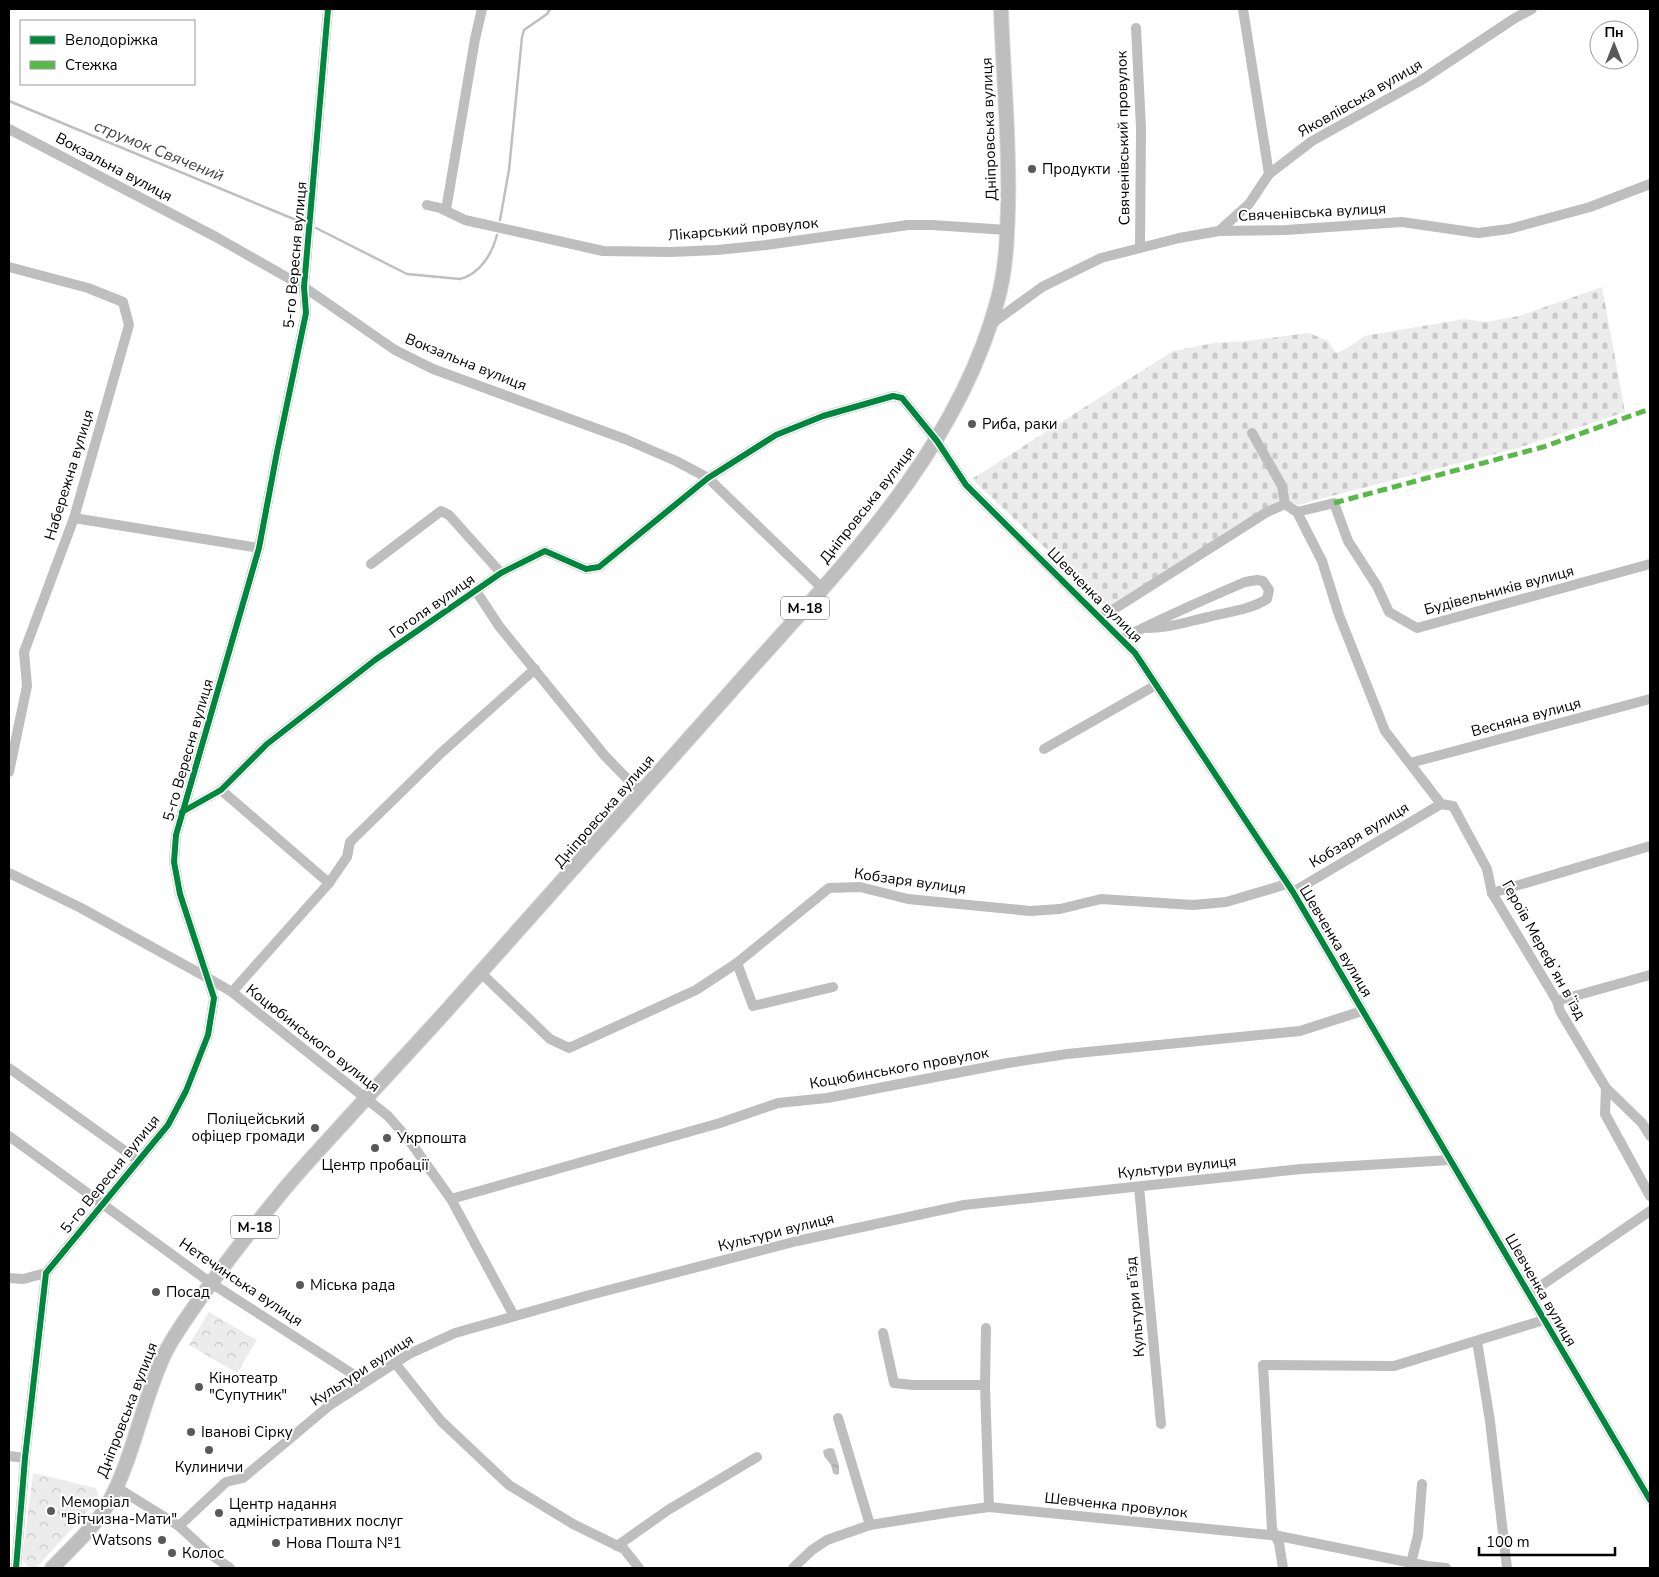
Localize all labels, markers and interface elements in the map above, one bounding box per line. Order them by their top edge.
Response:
legend [20,20,195,85]
north arrow [1589,20,1639,70]
text: Пн [1604,23,1624,42]
text: Велодоріжка [65,30,158,50]
street label: Свяченівський провулок [1111,50,1135,225]
street label: Яковлівська вулиця [1294,54,1426,142]
text: Стежка [65,55,118,75]
street label: Дніпровська вулиця [977,57,1001,201]
water label: струмок Свячений [91,115,227,187]
street label: Вокзальна вулиця [52,128,176,206]
place label: Продукти [1042,159,1111,179]
marker: Продукти [1026,163,1038,175]
street label: 5-го Вересня вулиця [279,181,311,329]
street label: Свяченівська вулиця [1237,198,1387,226]
street label: Лікарський провулок [667,212,819,246]
street label: Вокзальна вулиця [402,328,530,396]
street label: Набережна вулиця [40,407,98,543]
place label: Риба, раки [982,414,1058,434]
marker: Риба, раки [966,418,978,430]
street label: Дніпровська вулиця [815,442,919,568]
street label: Шевченка вулиця [1043,543,1147,647]
street label: Будівельників вулиця [1422,560,1576,620]
street label: Гоголя вулиця [385,569,479,643]
road number: М-18 [781,596,829,620]
street label: 5-го Вересня вулиця [158,676,218,824]
street label: Весняна вулиця [1469,693,1583,741]
street label: Дніпровська вулиця [549,750,659,872]
street label: Кобзаря вулиця [1305,797,1413,873]
street label: Кобзаря вулиця [853,863,967,899]
street label: Героїв Мерефʼян вʼїзд [1497,877,1591,1023]
street label: Шевченка вулиця [1295,881,1377,1001]
street label: Коцюбинського вулиця [242,979,384,1097]
street label: Коцюбинського провулок [808,1042,990,1094]
place label: Поліцейський офіцер громади [192,1109,305,1146]
street label: 5-го Вересня вулиця [56,1110,164,1238]
marker: Поліцейський офіцер громади [309,1122,321,1134]
place label: Укрпошта [396,1128,467,1148]
marker: Укрпошта [381,1132,393,1144]
marker: Центр пробації [369,1142,381,1154]
street label: Культури вулиця [1117,1151,1237,1183]
place label: Центр пробації [321,1155,429,1175]
street label: Культури вулиця [716,1208,836,1256]
road number: М-18 [231,1216,279,1238]
street label: Шевченка вулиця [1501,1230,1581,1350]
street label: Нетечинська вулиця [175,1233,307,1331]
street label: Культури в’їзд [1121,1256,1149,1358]
place label: Міська рада [310,1275,395,1295]
marker: Міська рада [294,1279,306,1291]
place label: Посад [166,1282,210,1302]
marker: Посад [150,1286,162,1298]
street label: Культури вулиця [307,1329,417,1411]
street label: Дніпровська вулиця [92,1339,162,1481]
place label: Кінотеатр "Супутник" [209,1368,287,1405]
marker: Кінотеатр "Супутник" [193,1381,205,1393]
place label: Іванові Сірку [201,1422,293,1442]
marker: Іванові Сірку [185,1426,197,1438]
marker: Кулиничи [203,1444,215,1456]
place label: Кулиничи [175,1457,243,1477]
street label: Шевченка провулок [1043,1488,1189,1522]
place label: Меморіал "Вітчизна-Мати" [61,1492,177,1529]
place label: Центр надання адміністративних послуг [229,1494,404,1531]
marker: Меморіал "Вітчизна-Мати" [45,1505,57,1517]
marker: Центр надання адміністративних послуг [213,1507,225,1519]
scale bar [1479,1524,1615,1556]
place label: Watsons [92,1530,152,1550]
text: 100 m [1486,1532,1530,1552]
place label: Нова Пошта №1 [286,1533,402,1553]
marker: Watsons [156,1534,168,1546]
marker: Нова Пошта №1 [270,1537,282,1549]
place label: Колос [182,1543,224,1563]
marker: Колос [166,1547,178,1559]

